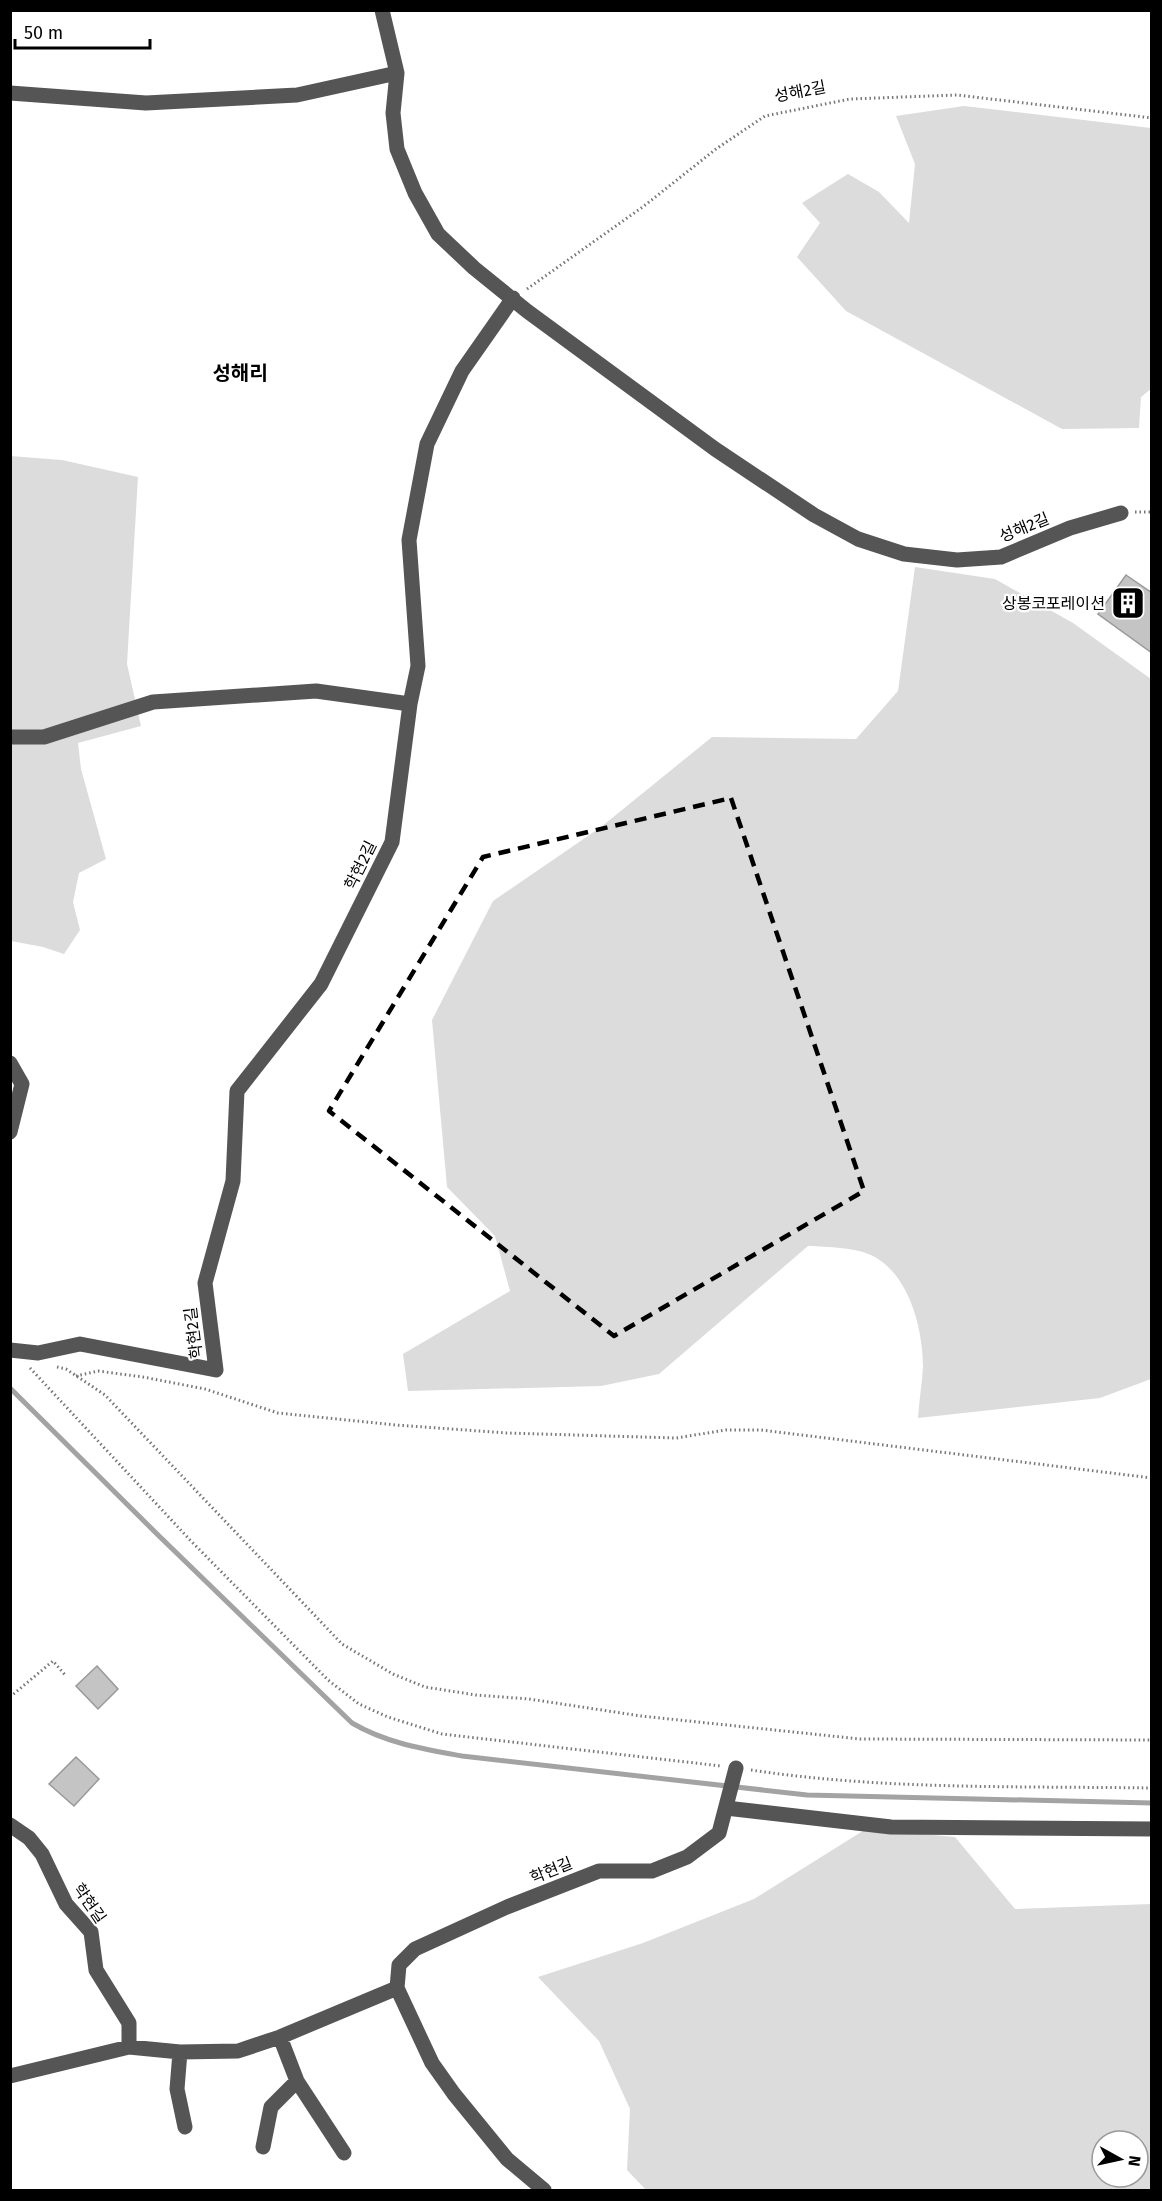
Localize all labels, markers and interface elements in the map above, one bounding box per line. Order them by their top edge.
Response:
scale bar [15,12,150,50]
text: 50 m [24,22,63,44]
street label: 성해2길 [773,77,827,106]
district label: 성해리 [212,361,268,385]
street label: 성해2길 [996,509,1052,546]
building icon: 상봉코포레이션 [1110,585,1146,621]
place label: 상봉코포레이션 [1002,594,1105,613]
street label: 학현2길 [340,838,380,893]
street label: 학현2길 [181,1306,206,1360]
street label: 학현길 [527,1853,575,1888]
street label: 학현길 [69,1880,110,1927]
north arrow [1090,2129,1150,2189]
text: N [1124,2154,1145,2168]

